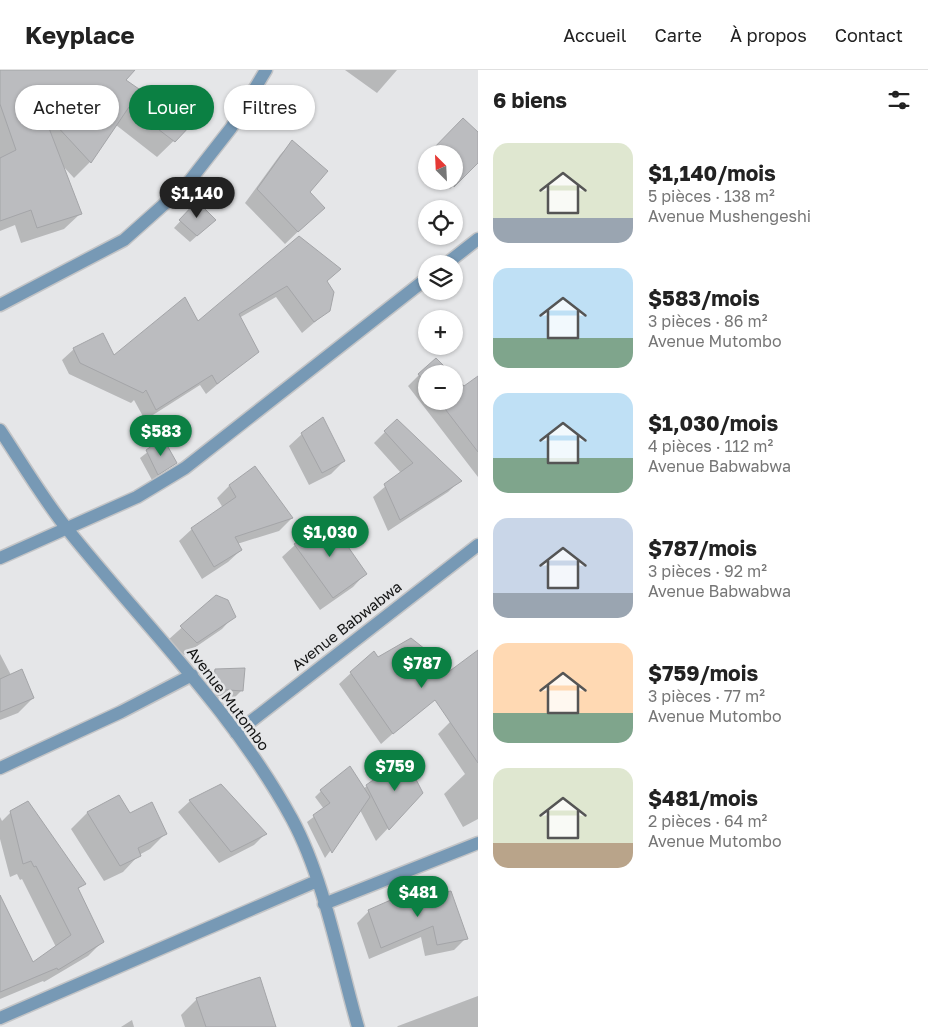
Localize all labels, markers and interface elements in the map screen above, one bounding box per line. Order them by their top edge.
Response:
text: Keyplace [25,20,135,49]
text: Accueil [563,24,627,46]
text: Carte [655,24,702,46]
text: À propos [730,24,807,46]
text: Contact [835,24,903,46]
chip: Acheter [15,85,119,130]
chip: Louer [129,85,214,130]
chip: Filtres [224,85,315,130]
icon: filters [885,86,913,114]
text: 6 biens [493,87,567,113]
north arrow [418,145,462,190]
map controls [418,145,463,410]
text: $1,140/mois [648,160,776,186]
icon: home [533,163,593,223]
pin: $1,140 [156,176,238,219]
text: $1,140 [171,183,223,203]
text: 5 pièces · 138 m² [648,186,775,206]
button: locate [418,200,463,245]
text: Avenue Mushengeshi [648,206,811,226]
button: layers [418,255,463,300]
text: $583/mois [648,285,760,311]
icon: home [533,288,593,348]
button: + [418,310,463,355]
text: 3 pièces · 86 m² [648,311,767,331]
text: Avenue Mutombo [648,331,782,351]
button: − [418,365,463,410]
text: $1,030/mois [648,410,778,436]
icon: home [533,413,593,473]
pin: $583 [131,414,191,457]
text: $583 [141,421,181,441]
text: 4 pièces · 112 m² [648,436,773,456]
text: Avenue Babwabwa [648,456,791,476]
pin: $1,030 [289,516,371,558]
text: $1,030 [303,522,357,542]
text: $787/mois [648,535,757,561]
icon: home [533,538,593,598]
text: 3 pièces · 92 m² [648,561,767,581]
street label: Avenue Babwabwa [288,577,405,674]
text: Avenue Babwabwa [648,581,791,601]
street label: Avenue Mutombo [184,643,274,754]
pin: $787 [392,646,452,689]
text: $787 [403,653,441,673]
text: $759/mois [648,660,758,686]
icon: home [533,663,593,723]
text: 3 pièces · 77 m² [648,686,765,706]
text: Avenue Mutombo [648,706,782,726]
pin: $759 [365,750,425,792]
text: $759 [375,756,415,776]
text: $481/mois [648,785,758,811]
icon: home [533,788,593,848]
text: 2 pièces · 64 m² [648,811,767,831]
text: Avenue Mutombo [648,831,782,851]
pin: $481 [388,876,448,918]
text: $481 [398,882,438,902]

